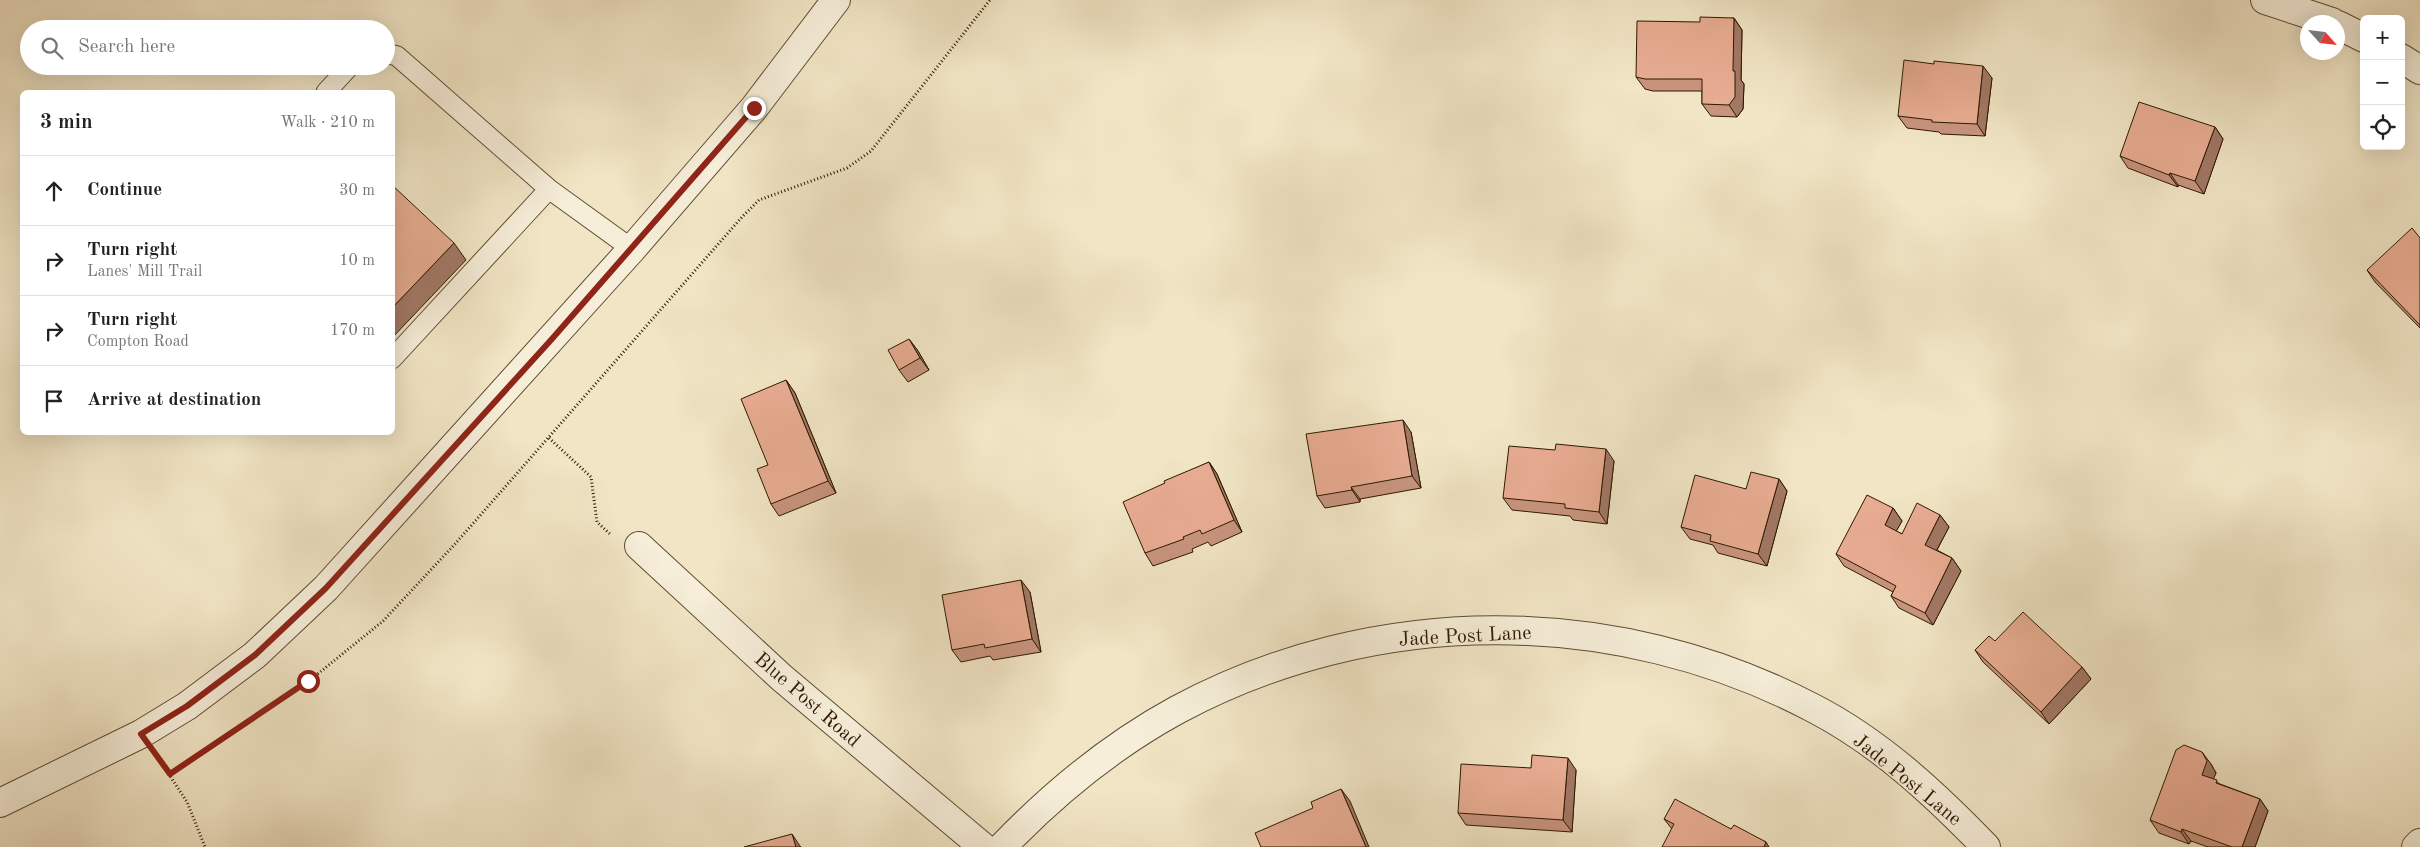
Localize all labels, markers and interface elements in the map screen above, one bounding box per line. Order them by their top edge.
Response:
north arrow [2300,15,2345,60]
map controls [2360,15,2405,150]
button: + [2360,15,2405,60]
search box [20,20,395,75]
icon: search [38,34,66,62]
text: Search here [78,38,175,57]
button: − [2360,60,2405,105]
route end [743,97,766,120]
button: locate [2360,105,2405,150]
text: 3 min [40,112,93,133]
text: Walk · 210 m [280,115,375,131]
icon: ahead [40,177,68,205]
text: Continue [87,181,162,200]
text: 30 m [339,183,375,199]
text: Turn right [87,241,177,260]
icon: right [40,247,68,275]
text: 10 m [339,253,375,269]
text: Lanes' Mill Trail [87,264,202,280]
text: Turn right [87,311,177,330]
icon: right [40,317,68,345]
text: 170 m [330,323,375,339]
text: Compton Road [87,334,189,350]
icon: arrive [40,387,68,415]
text: Arrive at destination [87,391,261,410]
street label: Jade Post Lane [1398,624,1532,650]
street label: Blue Post Road [750,649,863,752]
route start [297,670,320,693]
street label: Jade Post Lane [1849,731,1965,830]

